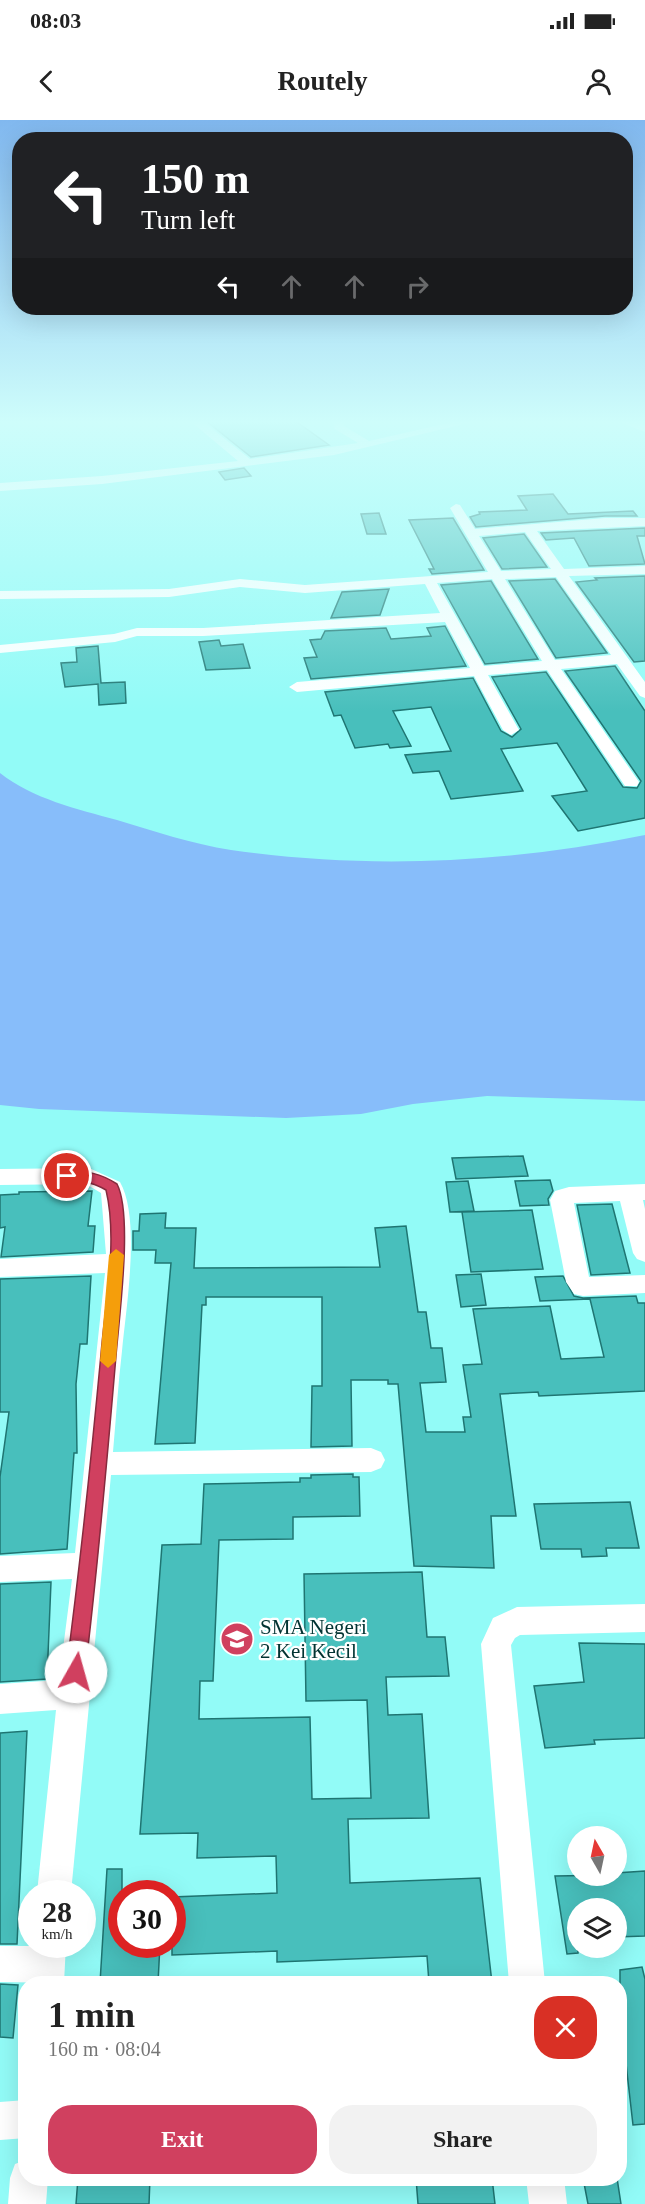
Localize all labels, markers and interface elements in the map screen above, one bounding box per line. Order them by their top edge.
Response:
text: 08:03 [30,8,81,33]
icon: back [30,65,63,98]
icon: person [582,65,615,98]
text: Routely [278,66,368,96]
icon: left [42,156,120,234]
text: 150 m [141,156,250,202]
text: Turn left [141,205,235,235]
icon: left [212,270,245,303]
icon: ahead [275,270,308,303]
icon: ahead [338,270,371,303]
icon: right [401,270,434,303]
pin [41,1150,92,1201]
icon: arrive [50,1159,83,1192]
place label: SMA Negeri 2 Kei Kecil [260,1615,367,1663]
school or university icon: SMA Negeri 2 Kei Kecil [219,1621,255,1657]
position arrow [44,1640,108,1704]
north arrow [567,1826,627,1886]
map controls [567,1826,627,1958]
speed limit sign: 30 [108,1880,186,1958]
text: 28 [42,1895,72,1928]
button: layers [567,1898,627,1958]
text: km/h [42,1926,72,1942]
text: 1 min [48,1995,135,2035]
button: close [534,1996,597,2059]
text: 160 m · 08:04 [48,2038,161,2060]
button: Exit [48,2105,317,2174]
button: Share [329,2105,597,2174]

